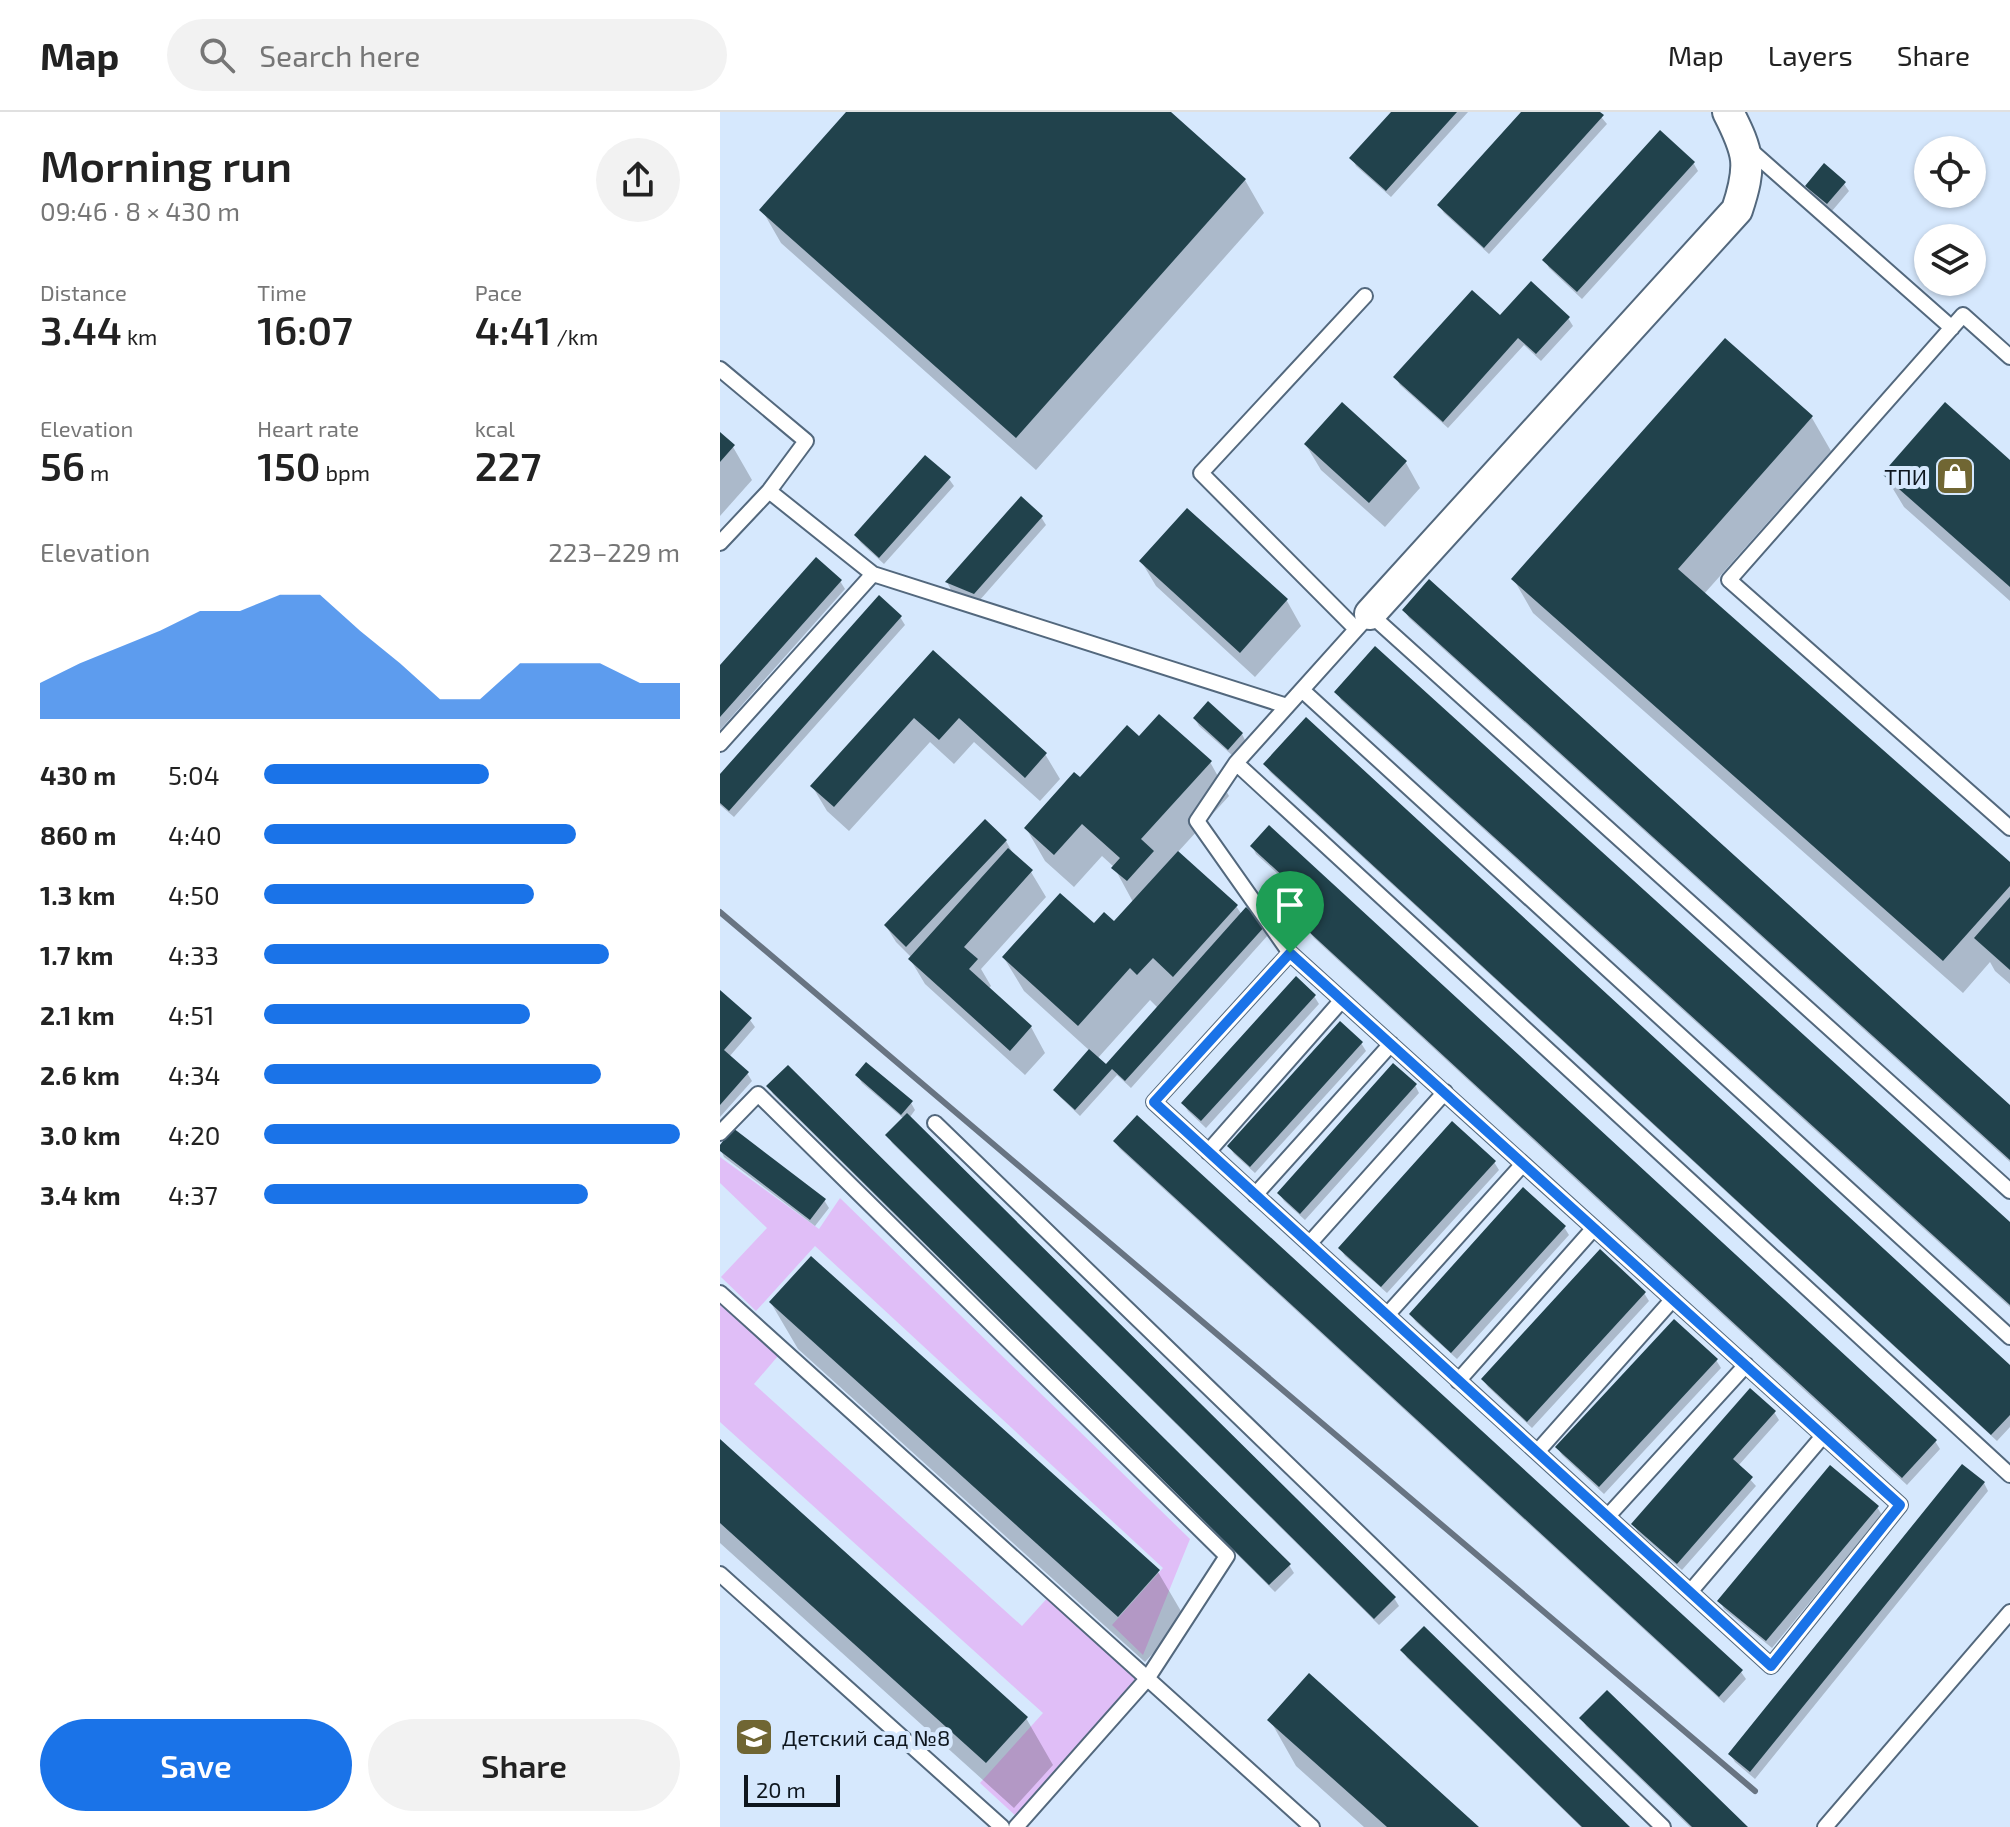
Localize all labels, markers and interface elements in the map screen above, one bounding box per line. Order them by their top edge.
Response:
search box [167,19,727,91]
text: Map [40,32,119,78]
icon: search [195,33,239,77]
text: Search here [259,37,420,73]
text: Map [1668,38,1724,72]
text: Layers [1768,38,1853,72]
text: Share [1897,38,1970,72]
map controls [1914,136,1986,296]
button: locate [1914,136,1986,208]
text: Morning run [40,138,292,191]
button: share [596,138,680,222]
text: 09:46 · 8 × 430 m [40,195,240,226]
button: layers [1914,224,1986,296]
text: Distance [40,279,127,305]
text: Time [257,279,307,305]
text: Pace [475,279,522,305]
text: 3.44 [40,305,122,353]
text: 16:07 [257,305,353,353]
text: 4:41 [475,305,552,353]
text: km [122,323,157,349]
text: /km [552,323,598,349]
text: Elevation [40,415,133,441]
text: Heart rate [257,415,359,441]
text: kcal [475,415,515,441]
text: 56 [40,441,85,489]
text: 150 [257,441,321,489]
text: 227 [475,441,541,489]
shop icon: ТПИ [1934,455,1976,497]
text: m [85,459,109,485]
text: bpm [321,459,370,485]
place label: ТПИ [1884,463,1927,489]
text: Elevation [40,536,150,567]
text: 223–229 m [548,536,680,567]
text: 430 m [40,759,116,790]
text: 5:04 [168,759,220,790]
text: 860 m [40,819,116,850]
text: 4:40 [168,819,222,850]
pin [1256,871,1324,953]
text: 1.3 km [40,879,115,910]
text: 4:50 [168,879,220,910]
icon: arrive [1268,883,1312,927]
text: 1.7 km [40,939,114,970]
text: 4:33 [168,939,219,970]
text: 2.1 km [40,999,115,1030]
text: 4:51 [168,999,214,1030]
text: 2.6 km [40,1059,120,1090]
text: 4:34 [168,1059,221,1090]
text: 3.0 km [40,1119,121,1150]
text: 4:20 [168,1119,220,1150]
text: 3.4 km [40,1179,121,1210]
text: 4:37 [168,1179,218,1210]
school or university icon: Детский сад №8 [733,1716,775,1758]
button: Save [40,1719,352,1811]
button: Share [368,1719,680,1811]
place label: Детский сад №8 [782,1724,950,1750]
scale bar [744,1771,840,1807]
text: 20 m [756,1776,806,1802]

